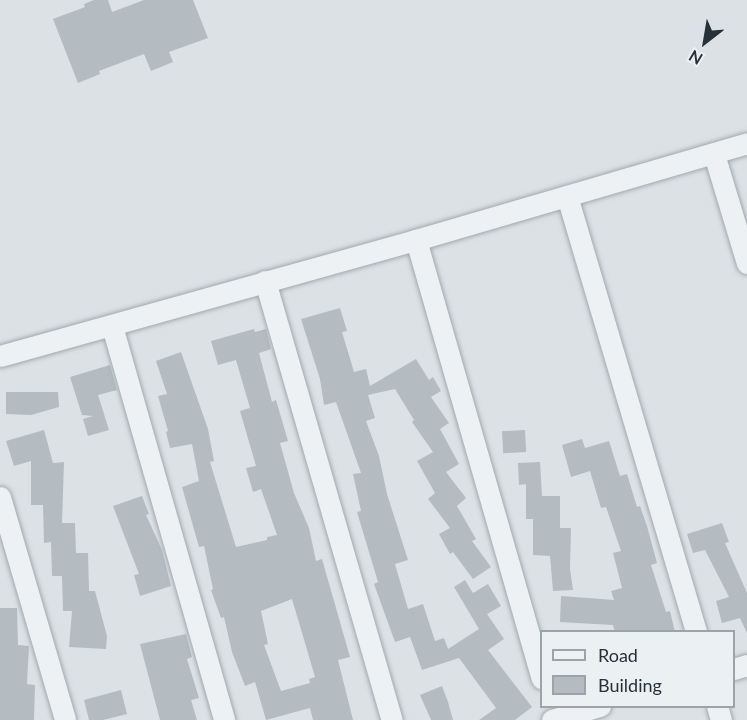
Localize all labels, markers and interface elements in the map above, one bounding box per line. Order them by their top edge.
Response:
north arrow [675,12,735,72]
text: N [685,47,706,69]
legend [540,630,735,708]
text: Road [598,644,638,666]
text: Building [598,674,662,696]

